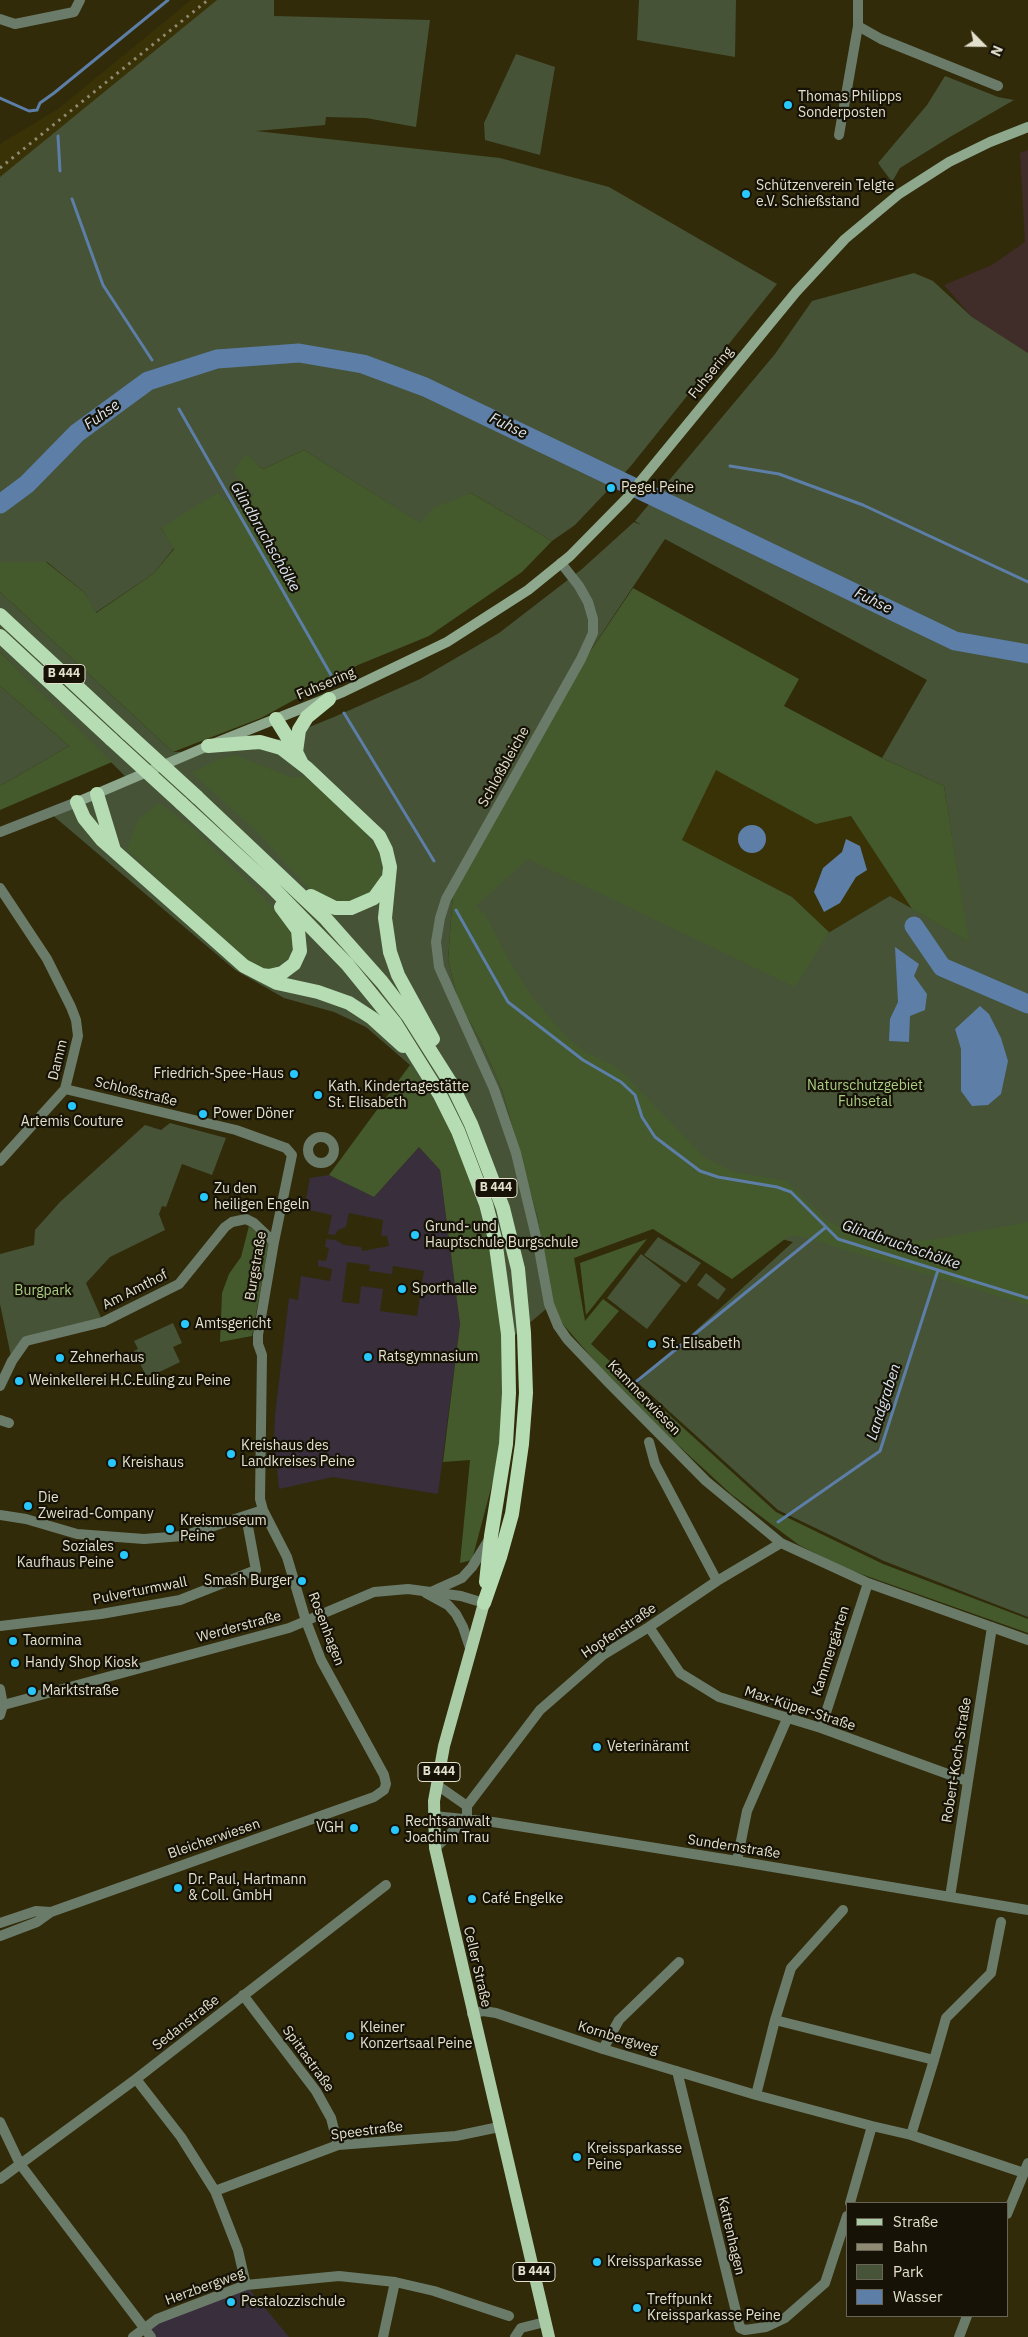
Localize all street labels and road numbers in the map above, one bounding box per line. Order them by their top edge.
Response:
street label: Fuhsering [685,344,737,402]
road number: B 444 [43,664,85,684]
street label: Fuhsering [294,664,358,704]
street label: Schloßbleiche [475,724,533,810]
street label: Damm [45,1038,71,1082]
street label: Schloßstraße [93,1074,179,1110]
road number: B 444 [475,1178,517,1198]
street label: Burgstraße [242,1230,270,1302]
street label: Am Amthof [100,1266,170,1314]
street label: Kammerwiesen [604,1357,684,1439]
street label: Pulverturmwall [91,1574,189,1608]
street label: Rosenhagen [304,1590,348,1668]
street label: Hopfenstraße [578,1600,660,1662]
street label: Kammergärten [809,1604,853,1698]
street label: Werderstraße [195,1608,283,1646]
street label: Max-Küper-Straße [742,1683,858,1735]
street label: Robert-Koch-Straße [939,1696,975,1824]
road number: B 444 [418,1762,460,1781]
street label: Bleicherwiesen [166,1815,262,1863]
street label: Sundernstraße [686,1831,782,1863]
street label: Celler Straße [460,1925,494,2009]
street label: Sedanstraße [149,1992,223,2054]
street label: Kornbergweg [576,2018,660,2058]
street label: Spittastraße [278,2023,338,2095]
street label: Speestraße [330,2118,404,2144]
street label: Kattenhagen [714,2195,748,2277]
road number: B 444 [513,2262,555,2282]
street label: Herzbergweg [163,2265,247,2309]

